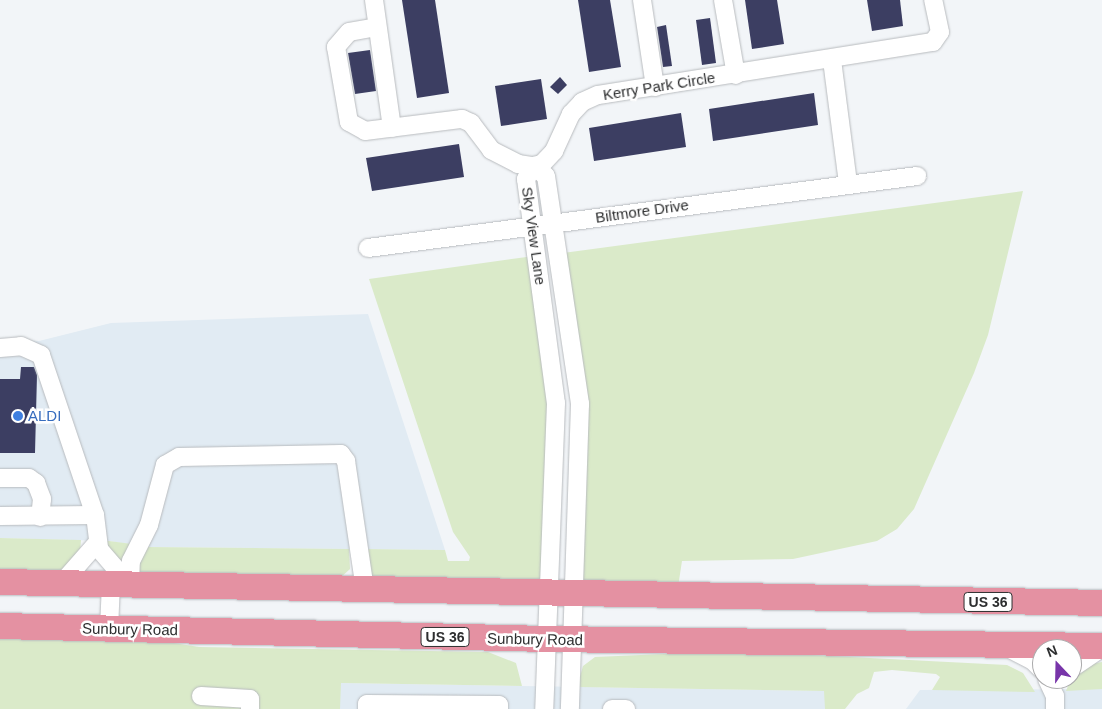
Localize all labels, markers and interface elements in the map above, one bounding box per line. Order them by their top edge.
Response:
street label: Kerry Park Circle [602,68,716,104]
street label: Sky View Lane [518,186,550,286]
street label: Biltmore Drive [594,196,690,226]
place label: ALDI [28,407,61,425]
marker: ALDI [12,410,24,422]
road number: US 36 [963,590,1013,614]
street label: Sunbury Road [82,619,178,639]
road number: US 36 [420,626,470,649]
street label: Sunbury Road [487,629,583,649]
north arrow [1032,639,1082,689]
text: N [1044,642,1060,660]

